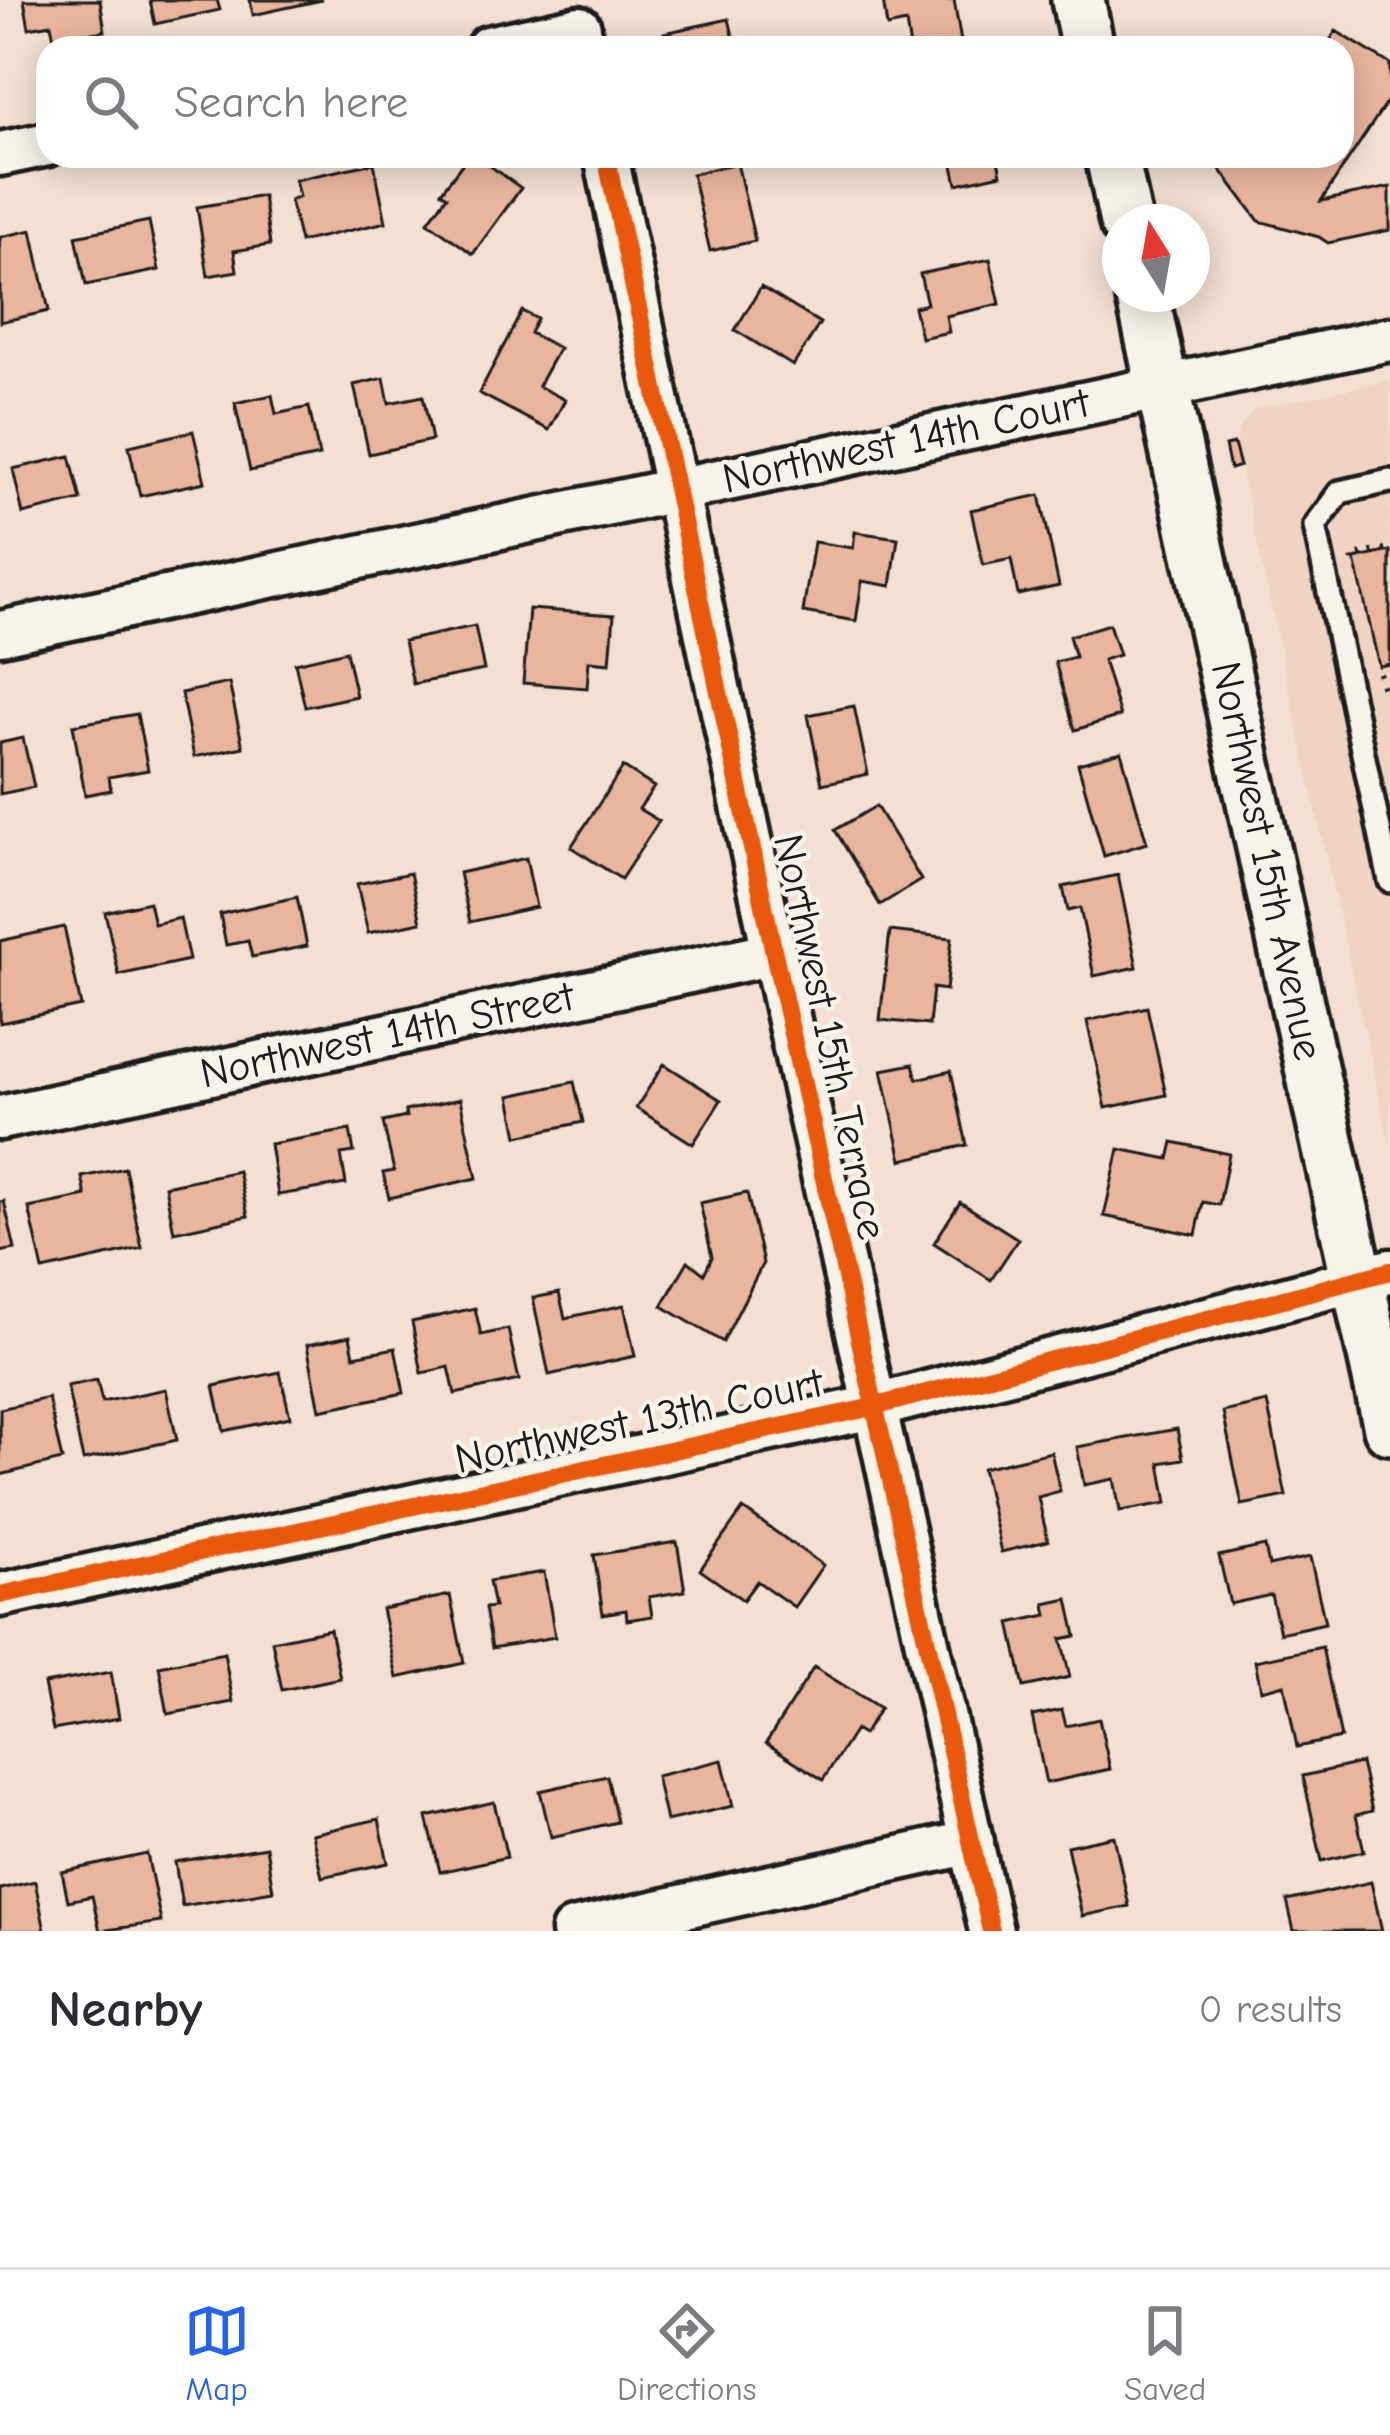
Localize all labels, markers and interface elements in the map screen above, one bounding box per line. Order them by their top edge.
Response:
search box [36,36,1354,168]
icon: search [78,69,144,135]
text: Search here [174,76,408,128]
north arrow [1102,204,1210,312]
street label: Northwest 14th Court [718,378,1096,504]
street label: Northwest 15th Avenue [1201,657,1333,1065]
street label: Northwest 15th Terrace [763,830,897,1244]
street label: Northwest 14th Street [196,971,580,1099]
street label: Northwest 13th Court [451,1358,829,1484]
text: Nearby [48,1980,202,2039]
text: 0 results [1199,1987,1342,2032]
tab: Map [184,2298,250,2408]
tab: Directions [617,2298,757,2408]
tab: Saved [1124,2298,1206,2408]

